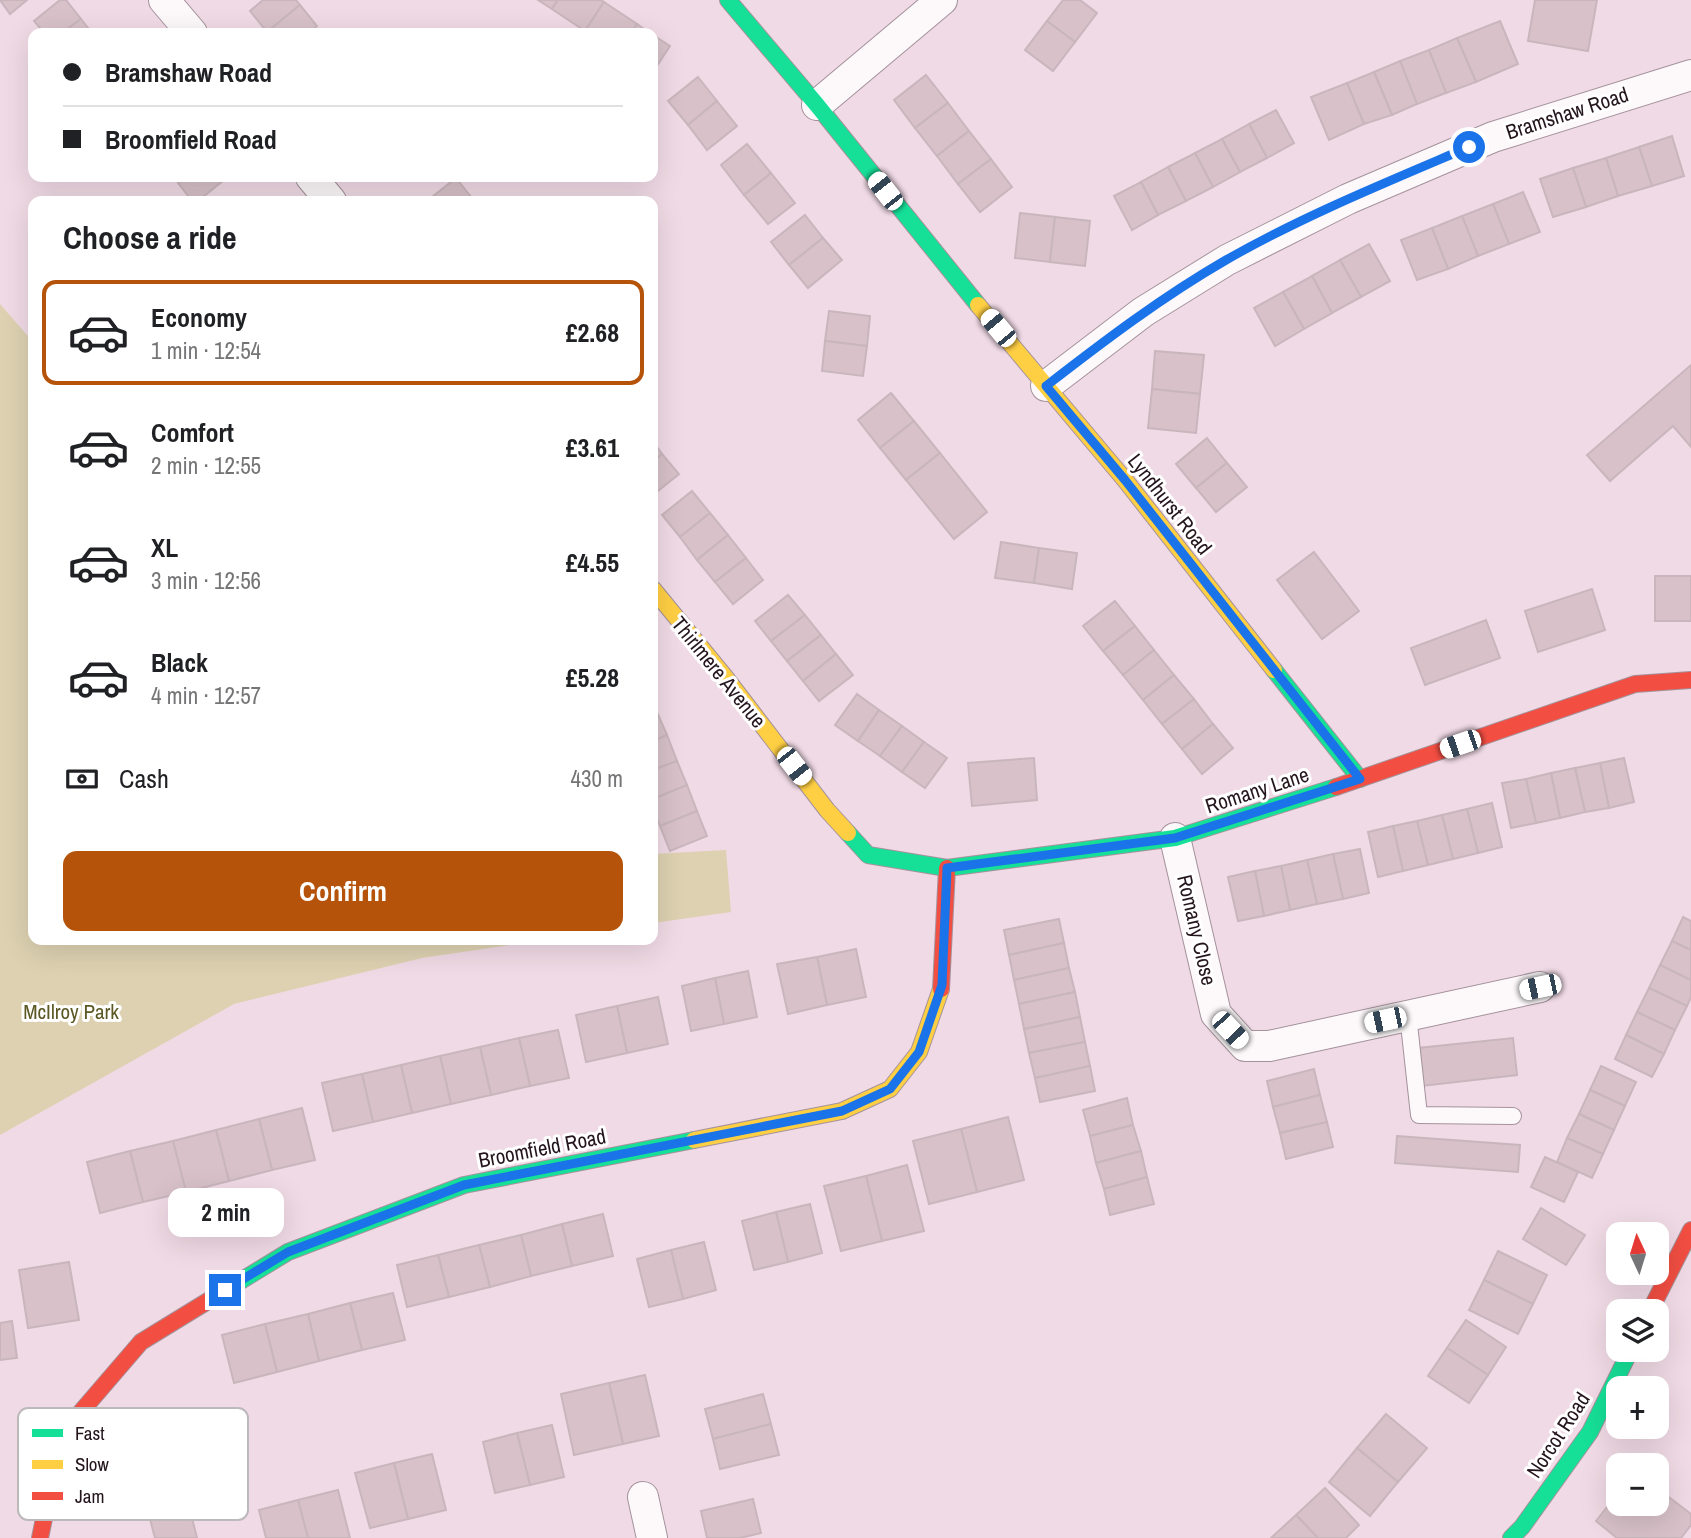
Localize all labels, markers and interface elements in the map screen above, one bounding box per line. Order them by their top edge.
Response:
text: Bramshaw Road [105,55,272,90]
street label: Bramshaw Road [1502,80,1632,146]
text: Broomfield Road [105,122,277,157]
route start [1453,131,1485,163]
car [864,168,907,214]
text: Choose a ride [63,216,237,259]
text: Economy [151,300,247,335]
icon: car [67,301,130,364]
car [977,305,1020,351]
text: £2.68 [566,315,619,350]
text: 1 min · 12:54 [151,335,261,366]
text: Comfort [151,415,234,450]
icon: car [67,416,130,479]
text: £3.61 [566,430,619,465]
street label: Lyndhurst Road [1121,447,1219,561]
text: 2 min · 12:55 [151,450,261,481]
text: XL [151,530,178,565]
icon: car [67,531,130,594]
text: £4.55 [566,545,619,580]
text: 3 min · 12:56 [151,565,261,596]
street label: Thirlmere Avenue [665,610,773,734]
text: Black [151,645,208,680]
icon: car [67,646,130,709]
text: £5.28 [566,660,619,695]
text: 4 min · 12:57 [151,680,261,711]
car [1437,727,1484,761]
car [773,743,816,789]
icon: cash [63,760,101,798]
street label: Romany Lane [1202,760,1312,820]
text: Cash [119,761,169,796]
text: 430 m [571,763,623,794]
button: Confirm [63,851,623,931]
street label: Romany Close [1170,872,1224,988]
car [1518,972,1563,1002]
park label: McIlroy Park [23,997,119,1026]
car [1363,1005,1408,1035]
car [1208,1007,1253,1053]
street label: Broomfield Road [476,1121,608,1175]
callout: 2 min [167,1188,283,1238]
text: 2 min [201,1197,251,1228]
north arrow [1606,1222,1670,1284]
map controls [1606,1222,1669,1516]
route end [209,1274,241,1306]
button: layers [1606,1299,1669,1362]
button: + [1606,1376,1669,1439]
street label: Norcot Road [1520,1387,1596,1483]
legend [18,1408,248,1520]
text: Fast [75,1420,105,1446]
text: Slow [75,1451,110,1477]
button: − [1606,1453,1669,1516]
text: Jam [75,1483,104,1509]

